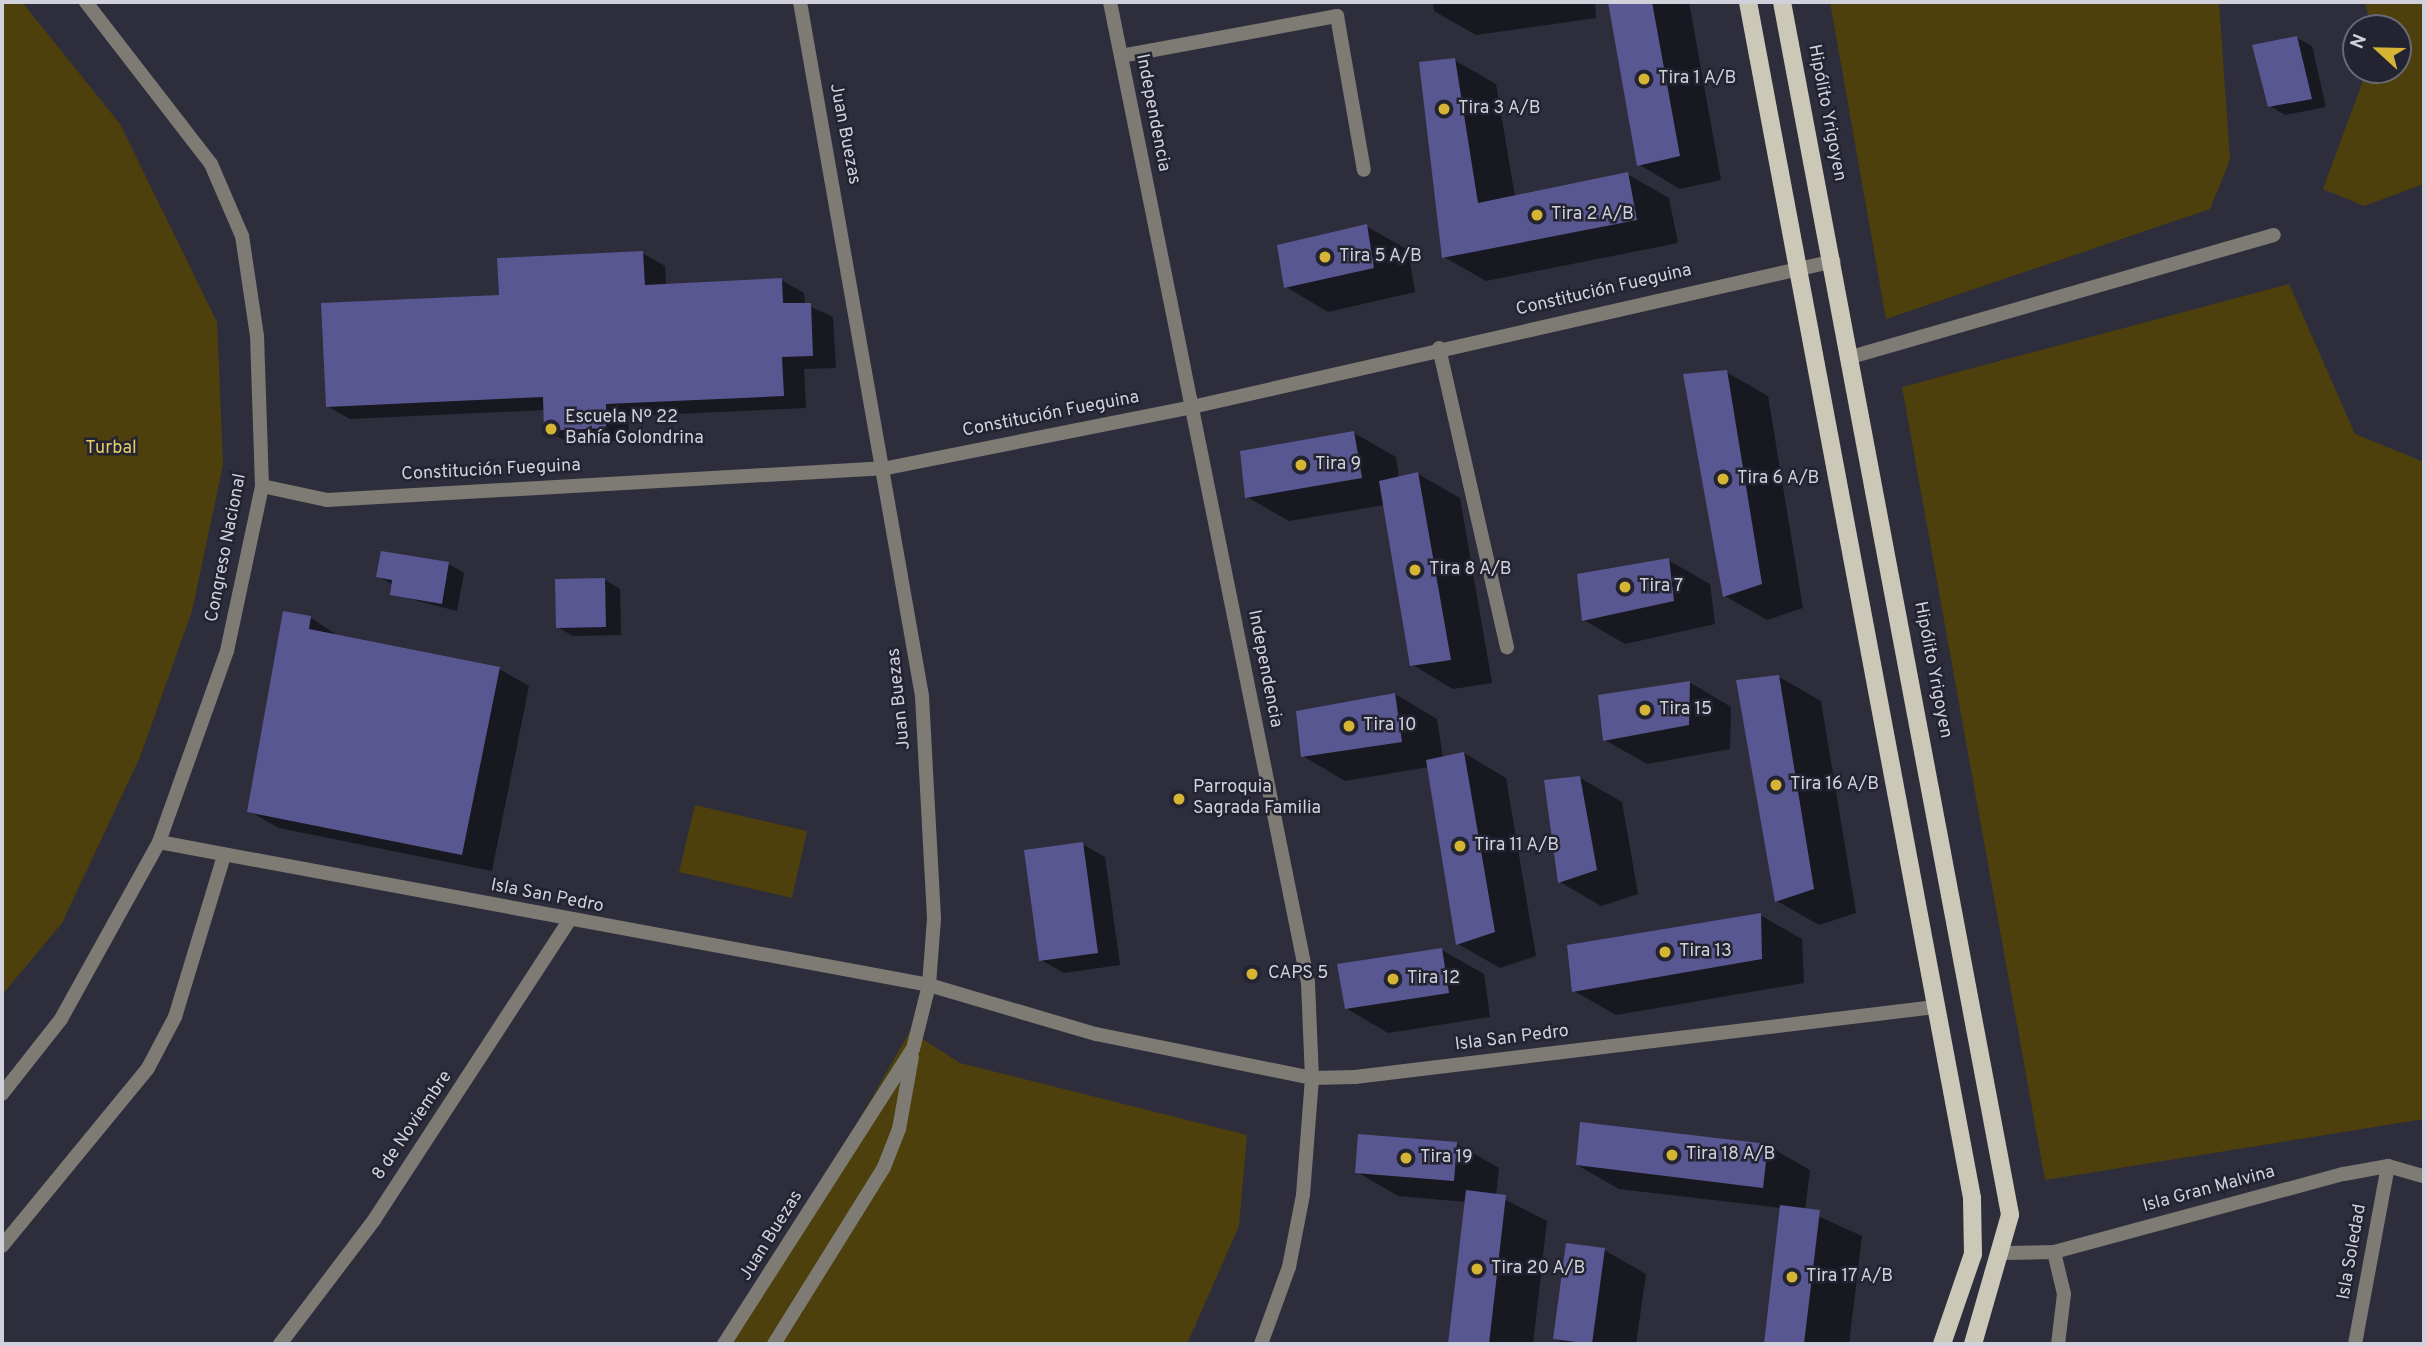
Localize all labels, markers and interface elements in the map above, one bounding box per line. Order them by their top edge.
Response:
north arrow [2342,14,2412,84]
text: N [2346,31,2373,53]
street label: Hipólito Yrigoyen [1802,42,1850,184]
street label: Independencia [1130,52,1174,174]
place label: Tira 1 A/B [1658,68,1737,90]
marker: Tira 1 A/B [1636,71,1652,87]
street label: Juan Buezas [824,82,864,186]
place label: Tira 3 A/B [1458,98,1541,120]
marker: Tira 3 A/B [1436,101,1452,117]
place label: Tira 2 A/B [1551,204,1634,226]
marker: Tira 2 A/B [1529,207,1545,223]
place label: Tira 5 A/B [1339,246,1423,268]
marker: Tira 5 A/B [1317,249,1333,265]
street label: Constitución Fueguina [1514,260,1694,322]
street label: Constitución Fueguina [961,387,1141,443]
place label: Escuela Nº 22 Bahía Golondrina [565,408,704,450]
marker: Escuela Nº 22 Bahía Golondrina [543,421,559,437]
park label: Turbal [85,438,137,460]
place label: Tira 9 [1315,454,1361,476]
street label: Constitución Fueguina [401,456,581,486]
marker: Tira 9 [1293,457,1309,473]
place label: Tira 6 A/B [1737,468,1820,490]
marker: Tira 6 A/B [1715,471,1731,487]
street label: Congreso Nacional [202,472,252,624]
place label: Tira 8 A/B [1429,559,1512,581]
marker: Tira 8 A/B [1407,562,1423,578]
place label: Tira 7 [1639,576,1684,598]
marker: Tira 7 [1617,579,1633,595]
street label: Hipólito Yrigoyen [1908,599,1956,741]
street label: Independencia [1242,608,1286,730]
street label: Juan Buezas [884,647,916,751]
place label: Tira 15 [1659,699,1712,721]
marker: Tira 15 [1637,702,1653,718]
place label: Tira 10 [1363,715,1417,737]
marker: Tira 10 [1341,718,1357,734]
place label: Tira 16 A/B [1790,774,1880,796]
marker: Tira 16 A/B [1768,777,1784,793]
place label: Parroquia Sagrada Familia [1193,778,1321,820]
marker: Parroquia Sagrada Familia [1171,791,1187,807]
place label: Tira 11 A/B [1474,835,1560,857]
marker: Tira 11 A/B [1452,838,1468,854]
street label: Isla San Pedro [489,875,605,919]
place label: Tira 13 [1679,941,1732,963]
marker: Tira 13 [1657,944,1673,960]
place label: CAPS 5 [1268,963,1328,985]
marker: CAPS 5 [1242,964,1262,984]
place label: Tira 12 [1407,968,1460,990]
marker: Tira 12 [1385,971,1401,987]
street label: Isla San Pedro [1454,1021,1570,1057]
street label: 8 de Noviembre [368,1067,458,1185]
place label: Tira 18 A/B [1686,1144,1776,1166]
place label: Tira 19 [1420,1147,1473,1169]
marker: Tira 18 A/B [1664,1147,1680,1163]
marker: Tira 19 [1398,1150,1414,1166]
street label: Isla Gran Malvina [2140,1162,2278,1218]
street label: Juan Buezas [736,1187,808,1285]
street label: Isla Soledad [2334,1202,2372,1302]
place label: Tira 20 A/B [1491,1258,1586,1280]
marker: Tira 20 A/B [1469,1261,1485,1277]
place label: Tira 17 A/B [1806,1266,1894,1288]
marker: Tira 17 A/B [1784,1269,1800,1285]

